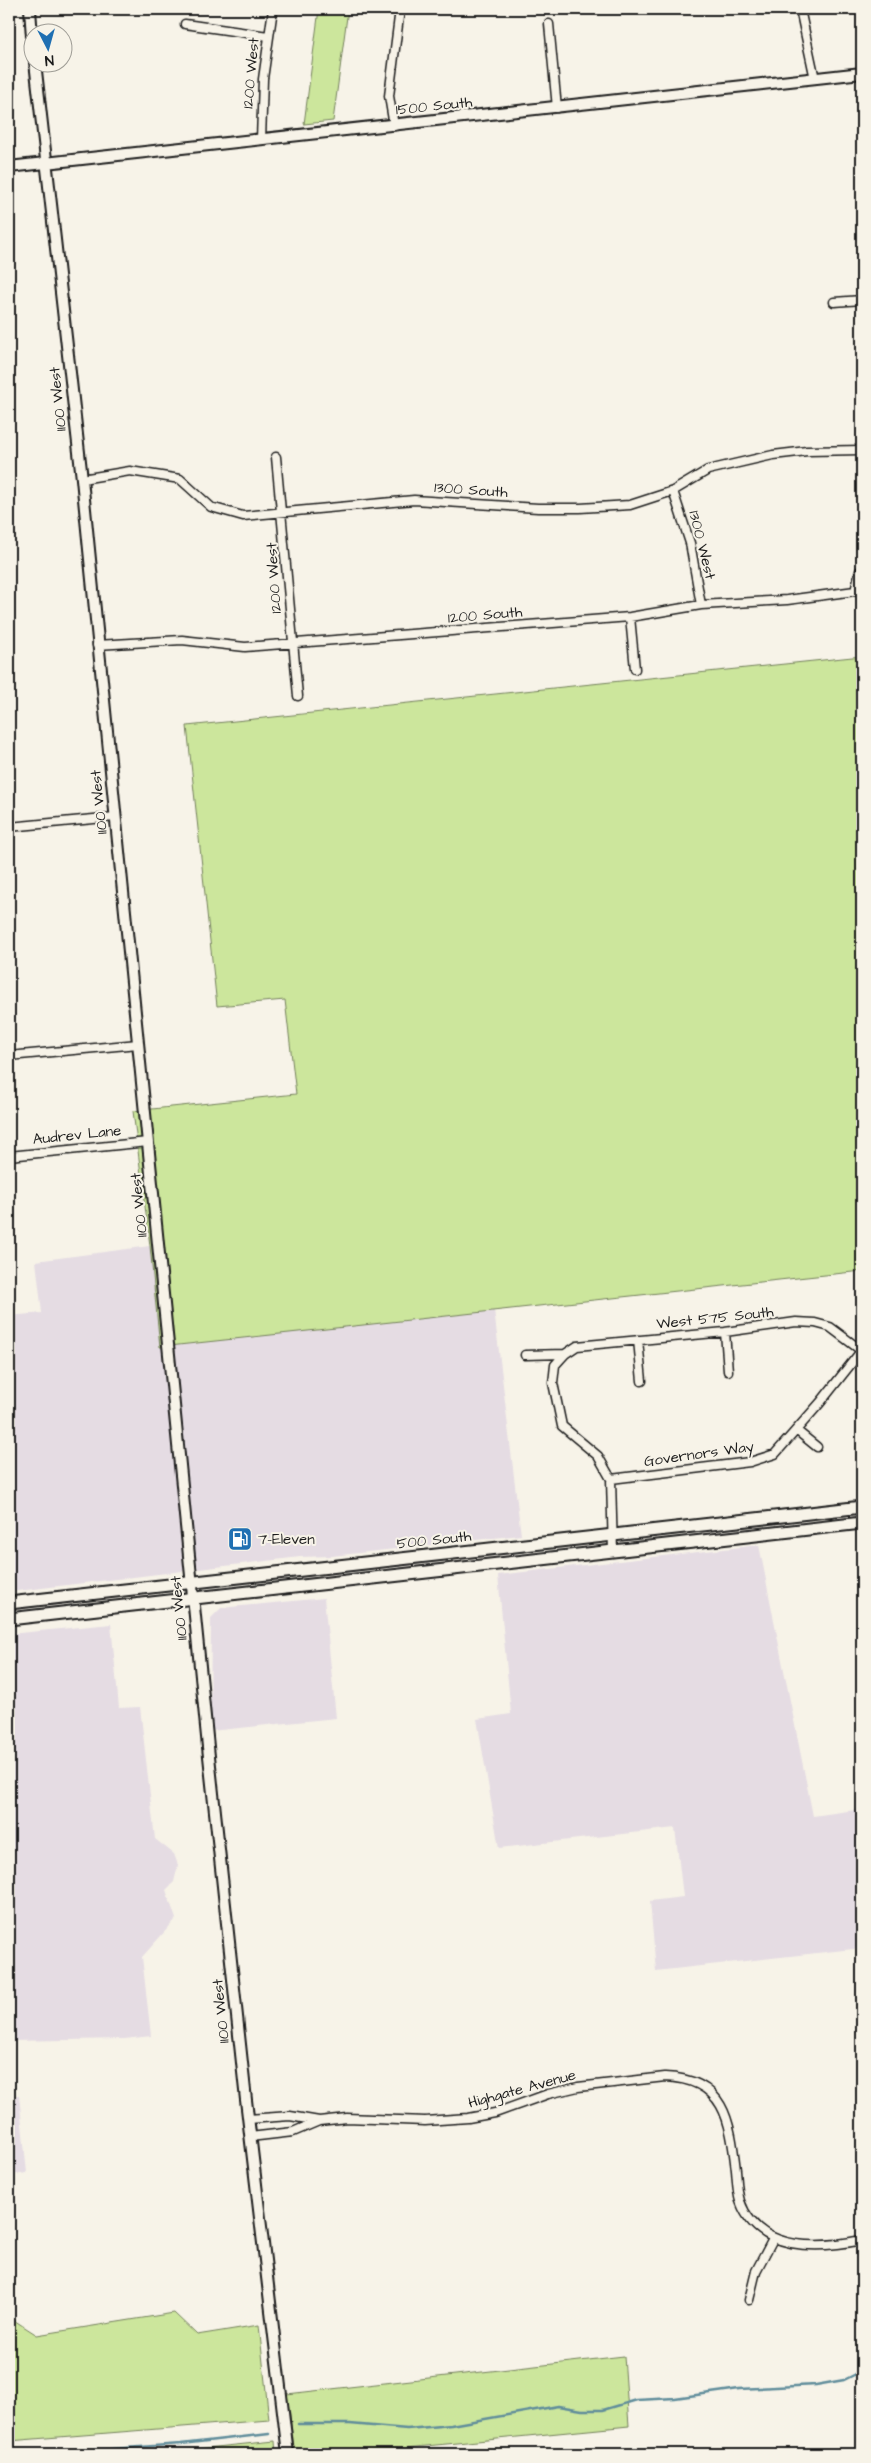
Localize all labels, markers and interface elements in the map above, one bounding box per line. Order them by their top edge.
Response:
north arrow [22,22,72,72]
street label: 1200 West [237,37,265,109]
text: N [44,50,55,70]
street label: 1500 South [395,91,474,120]
street label: 1100 West [44,366,72,432]
street label: 1300 South [434,477,509,503]
street label: 1300 West [683,508,721,582]
street label: 1200 West [261,542,287,614]
street label: 1200 South [447,601,524,629]
street label: 1100 West [85,769,113,835]
street label: Audrev Lane [32,1120,122,1150]
street label: 1100 West [125,1172,153,1238]
street label: West 575 South [655,1301,775,1335]
street label: Governors Way [643,1436,755,1473]
fuel station icon: 7-Eleven [227,1526,253,1552]
street label: 500 South [396,1526,473,1554]
place label: 7-Eleven [258,1529,315,1550]
street label: 1100 West [165,1575,193,1641]
street label: 1100 West [207,1978,235,2044]
street label: Highgate Avenue [466,2065,578,2114]

